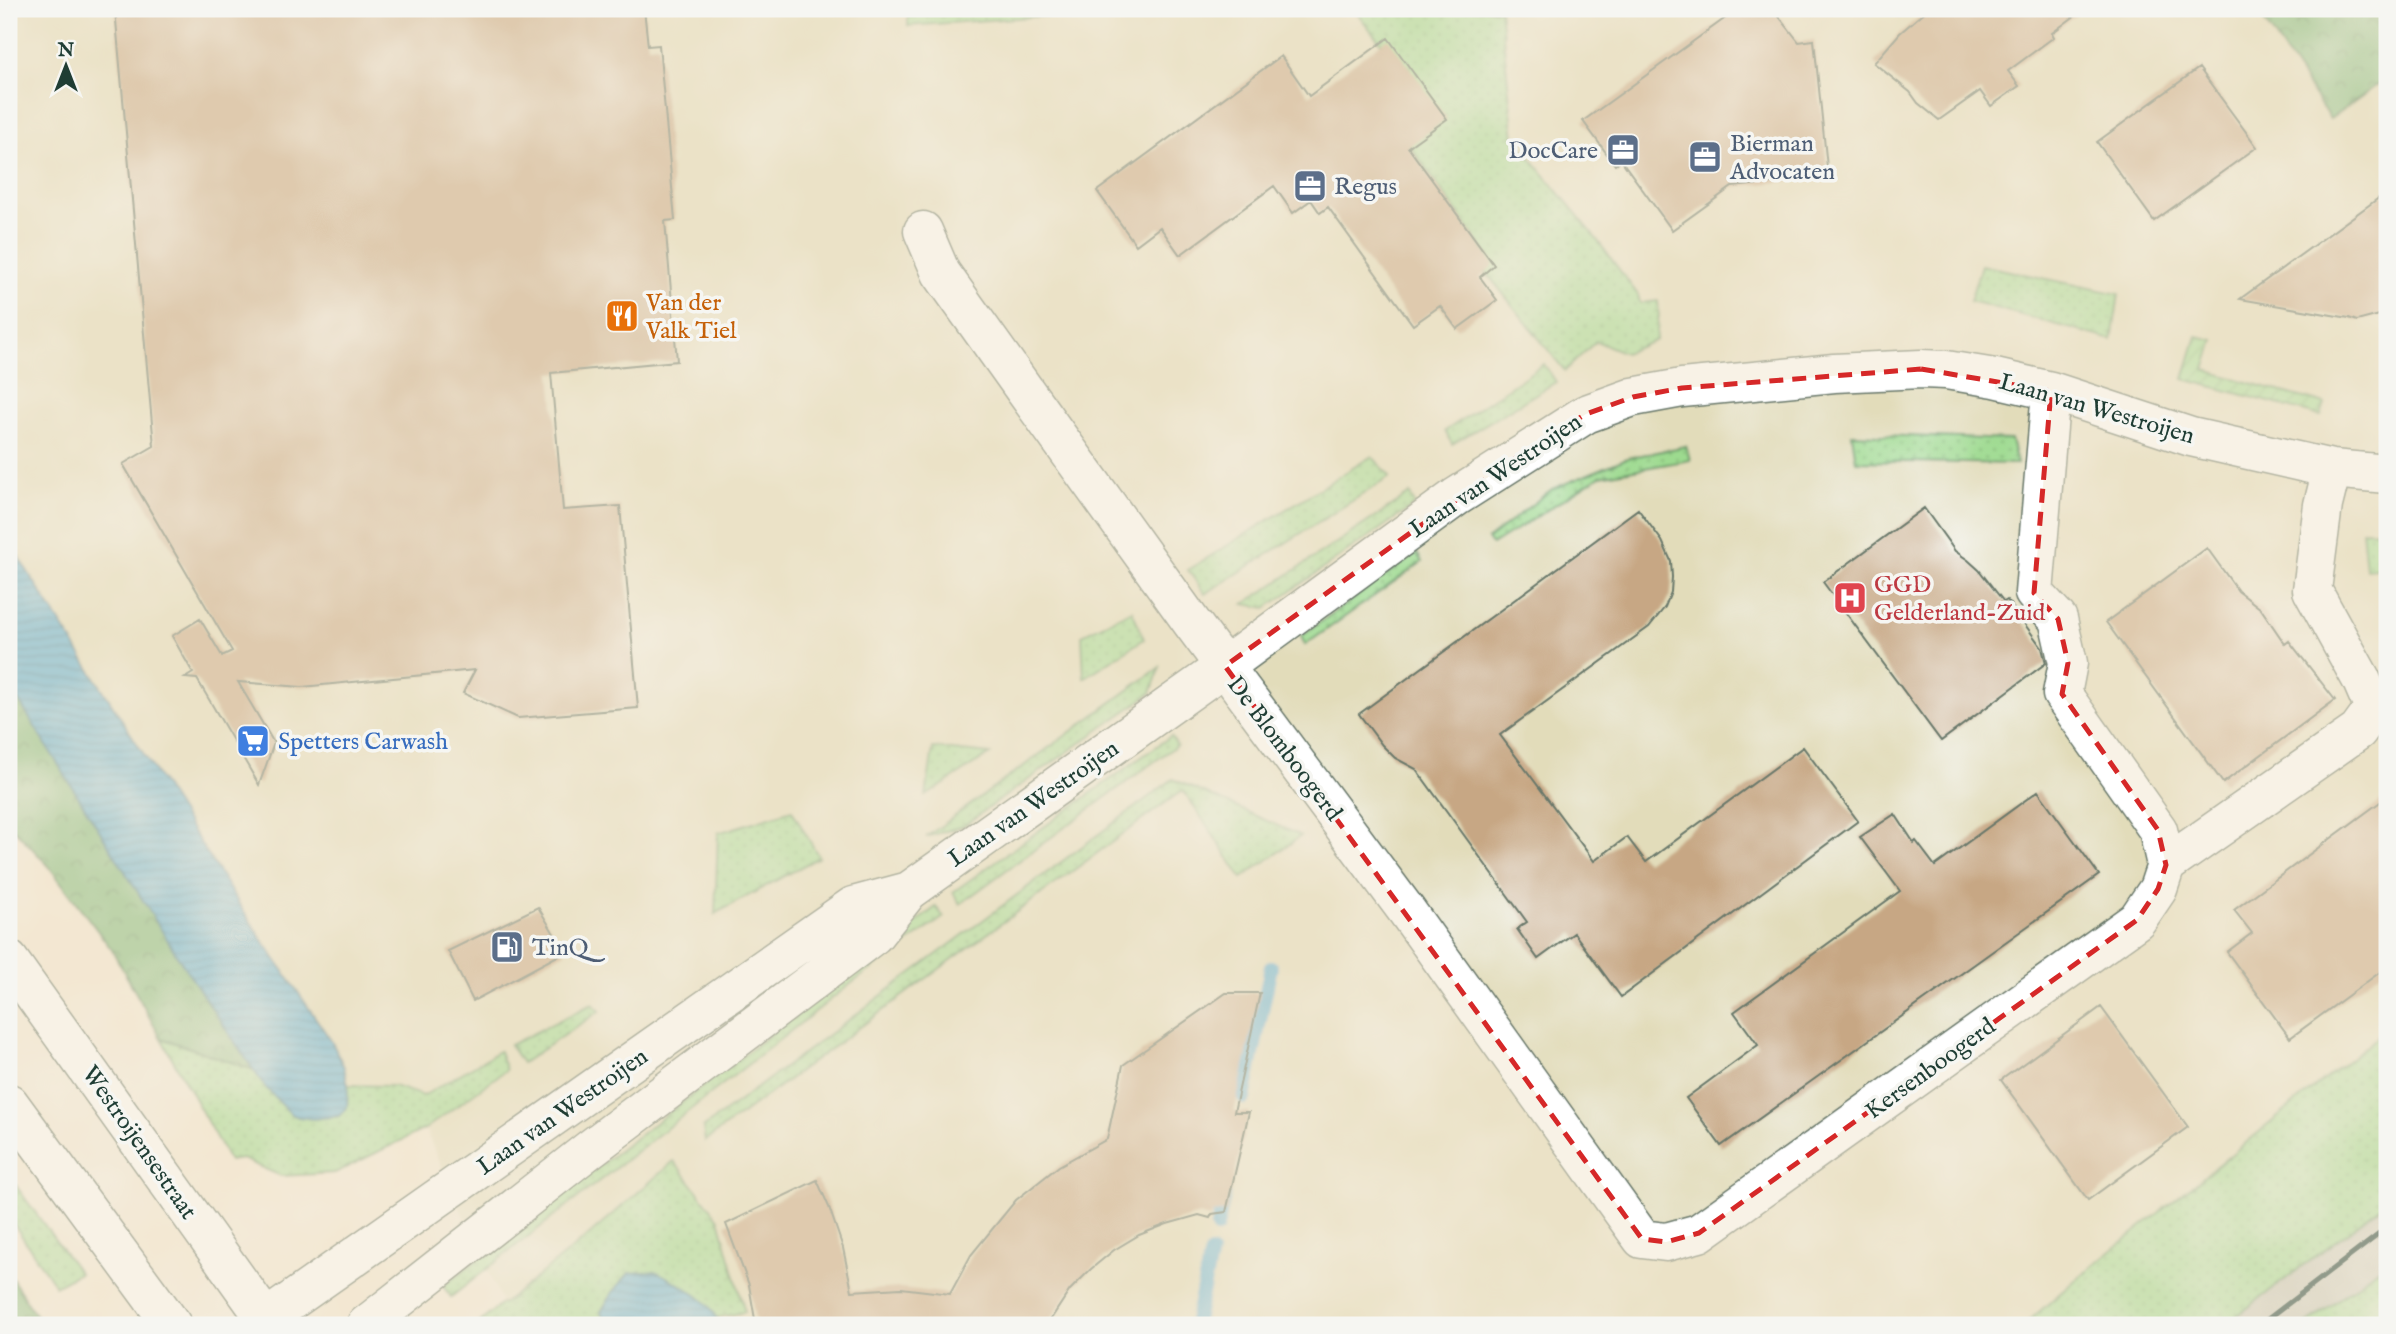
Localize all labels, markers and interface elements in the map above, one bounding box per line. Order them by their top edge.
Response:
north arrow [32,32,102,102]
text: N [57,39,75,63]
place label: Bierman Advocaten [1729,129,1835,188]
office icon: DocCare [1604,131,1642,169]
place label: DocCare [1508,136,1598,167]
office icon: Bierman Advocaten [1686,138,1724,176]
office icon: Regus [1291,167,1329,205]
place label: Regus [1334,172,1397,203]
place label: Van der Valk Tiel [645,288,737,347]
restaurant icon: Van der Valk Tiel [603,297,641,335]
street label: Laan van Westroijen [1995,367,2198,452]
street label: Laan van Westroijen [1404,407,1588,545]
place label: GGD Gelderland-Zuid [1874,570,2045,629]
hospital icon: GGD Gelderland-Zuid [1831,579,1869,617]
street label: De Blomboogerd [1219,670,1349,828]
supermarket icon: Spetters Carwash [234,722,272,760]
place label: Spetters Carwash [278,727,448,758]
street label: Laan van Westroijen [942,734,1126,875]
fuel station icon: TinQ [488,928,526,966]
place label: TinQ [532,933,606,964]
street label: Kersenboogerd [1860,1011,2002,1127]
street label: Laan van Westroijen [471,1042,655,1183]
street label: Westroijensestraat [74,1060,203,1226]

